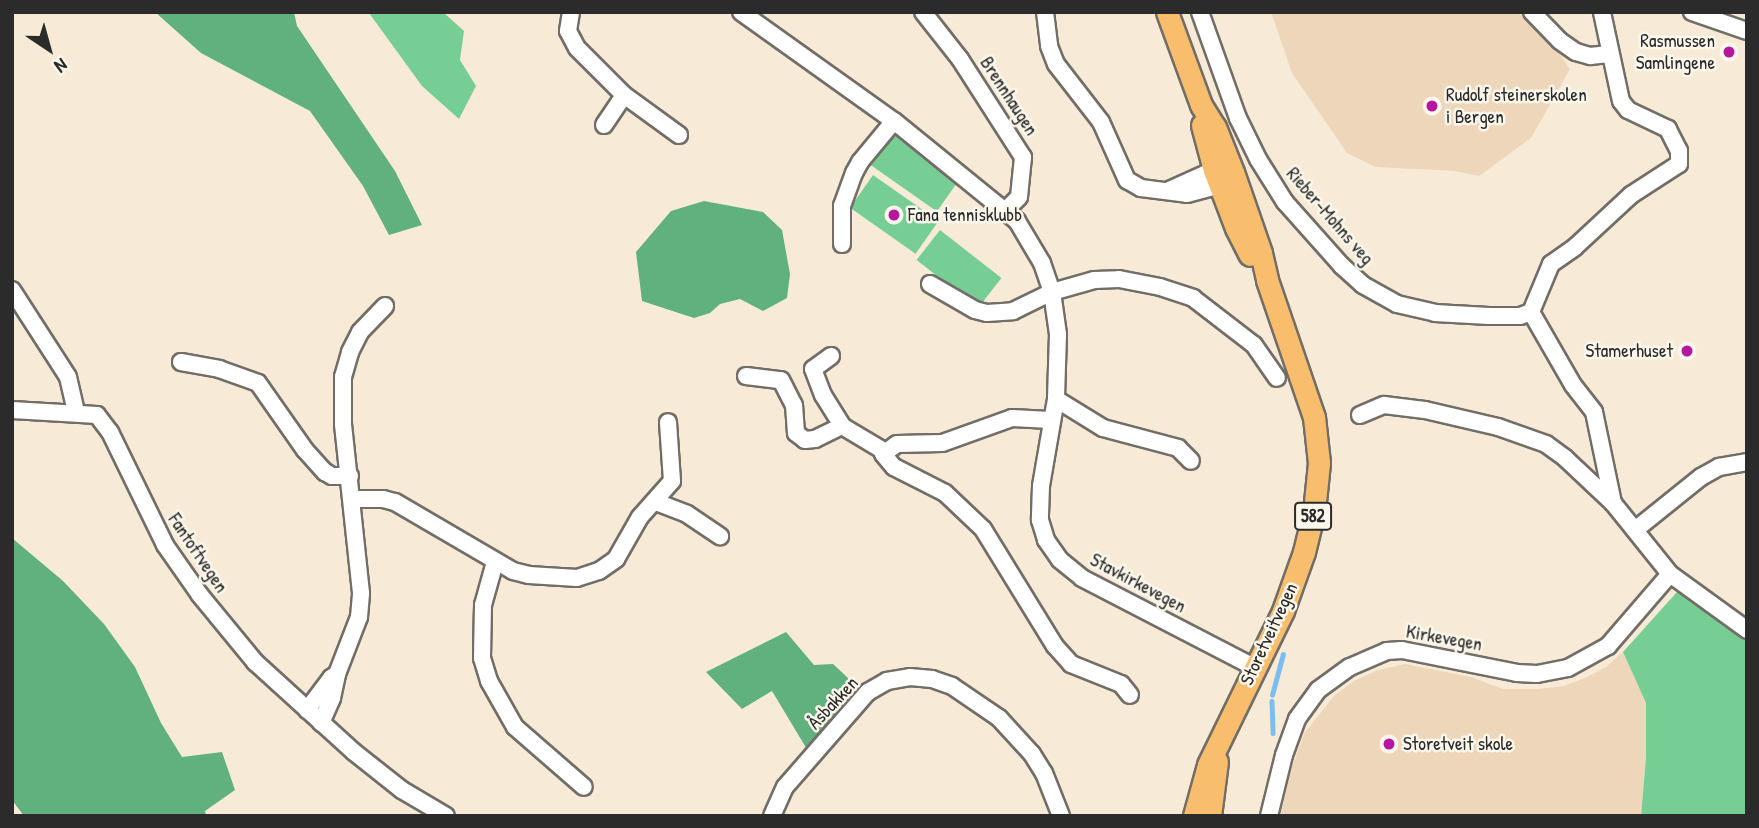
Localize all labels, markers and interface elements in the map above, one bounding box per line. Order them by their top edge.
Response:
north arrow [14,14,84,84]
place label: Rasmussen Samlingene [1636,30,1715,74]
marker: Rasmussen Samlingene [1721,44,1737,60]
text: N [50,52,73,79]
street label: Brennhaugen [975,52,1043,140]
place label: Rudolf steinerskolen i Bergen [1446,84,1587,128]
marker: Rudolf steinerskolen i Bergen [1424,98,1440,114]
street label: Rieber-Mohns veg [1281,163,1379,269]
place label: Fana tennisklubb [908,204,1022,226]
marker: Fana tennisklubb [886,207,902,223]
place label: Stamerhuset [1586,340,1673,362]
marker: Stamerhuset [1679,343,1695,359]
road number: 582 [1294,502,1332,530]
street label: Fantoftvegen [163,509,233,597]
street label: Stavkirkevegen [1086,548,1190,618]
street label: Storetveitvegen [1235,579,1303,689]
street label: Kirkevegen [1404,620,1484,656]
street label: Åsbakken [803,672,863,734]
place label: Storetveit skole [1403,733,1513,755]
marker: Storetveit skole [1381,736,1397,752]

